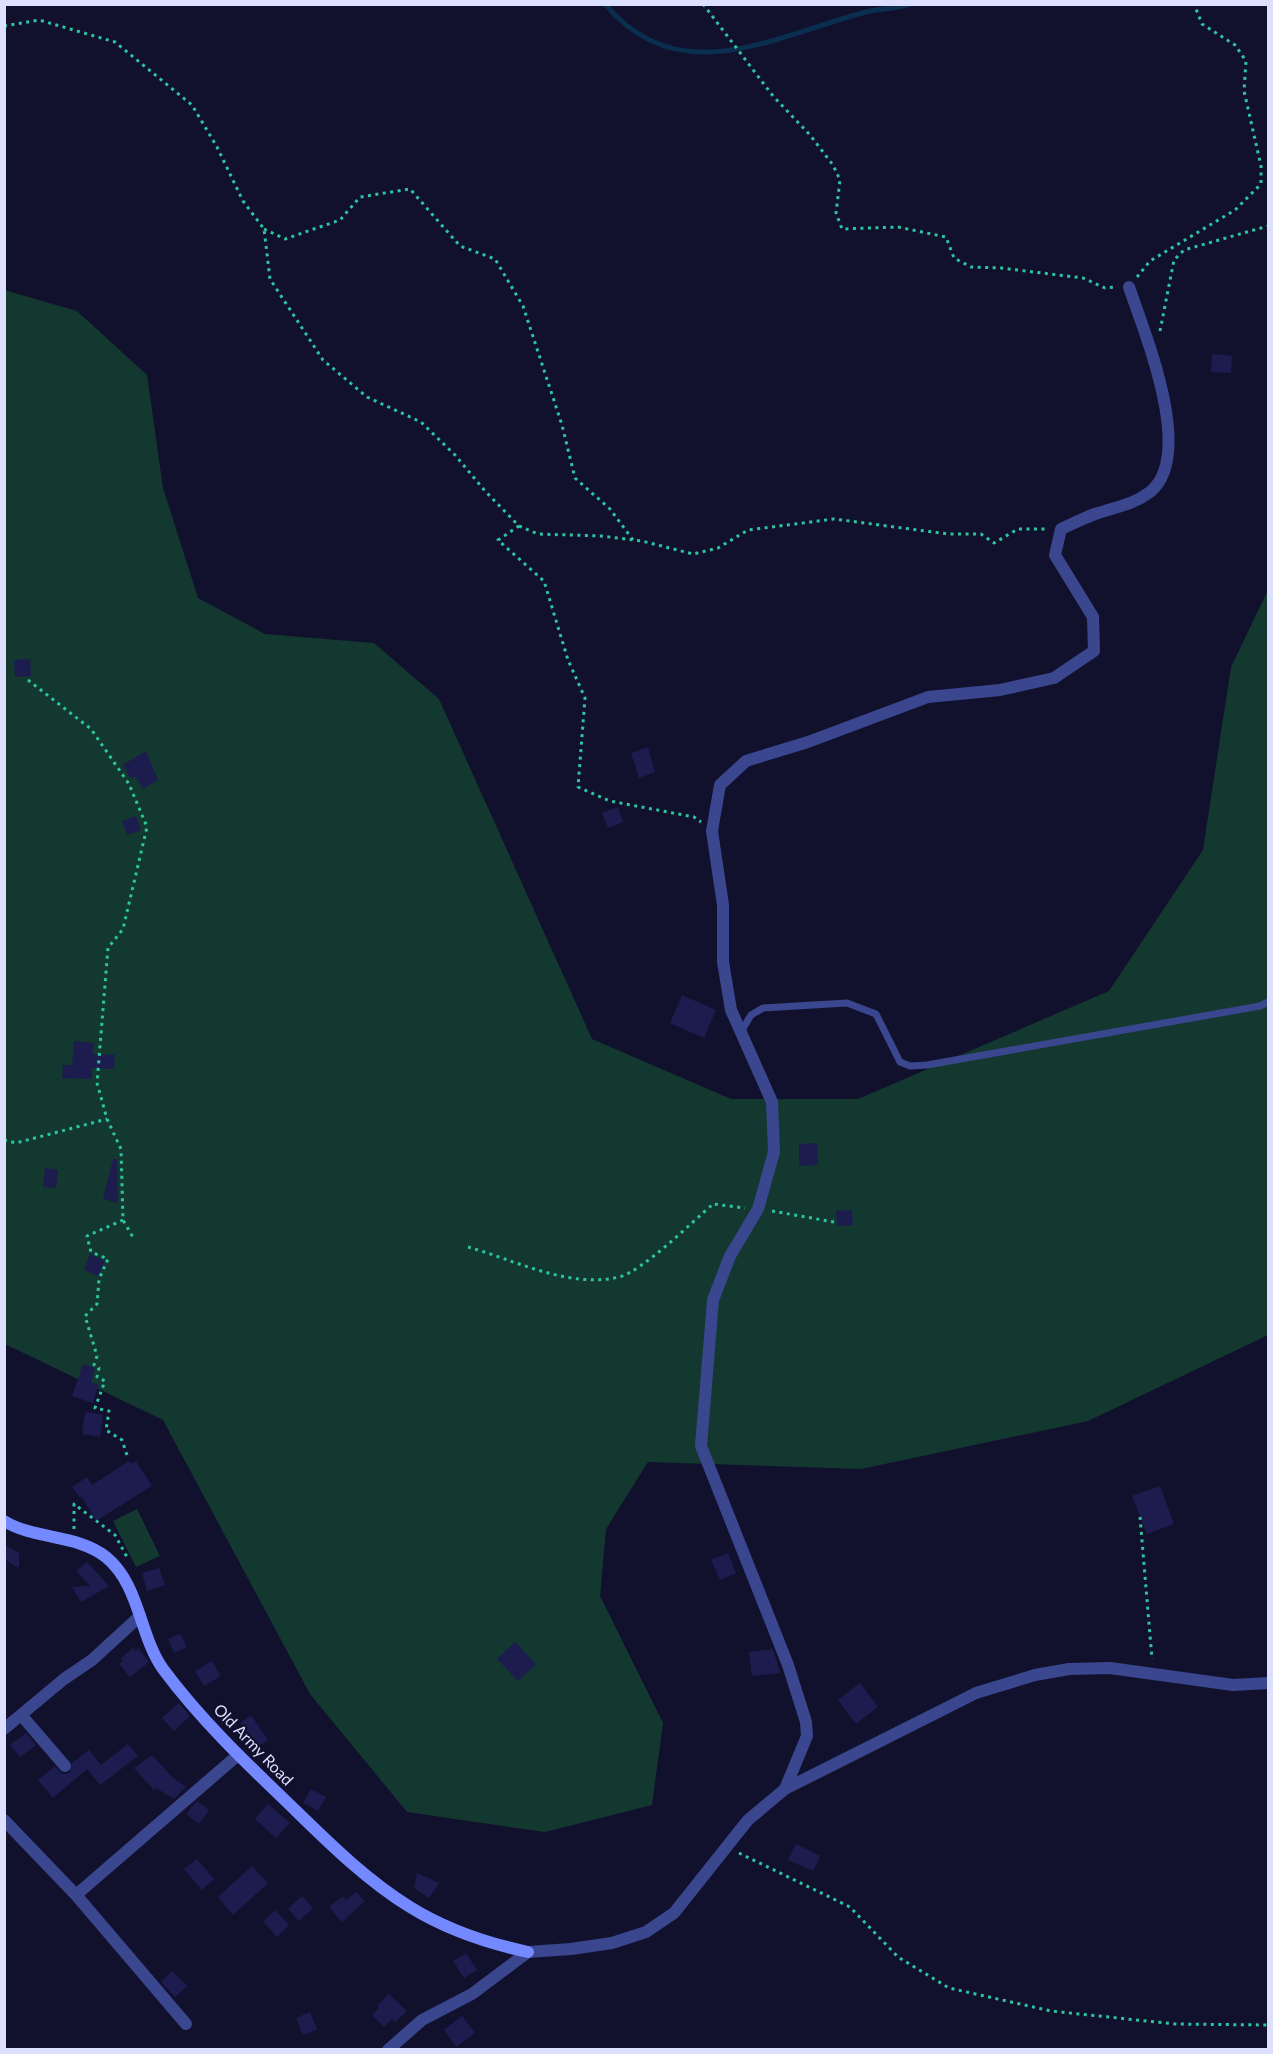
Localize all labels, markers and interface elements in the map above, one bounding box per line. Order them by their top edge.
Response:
street label: Old Army Road [210,1699,298,1789]

